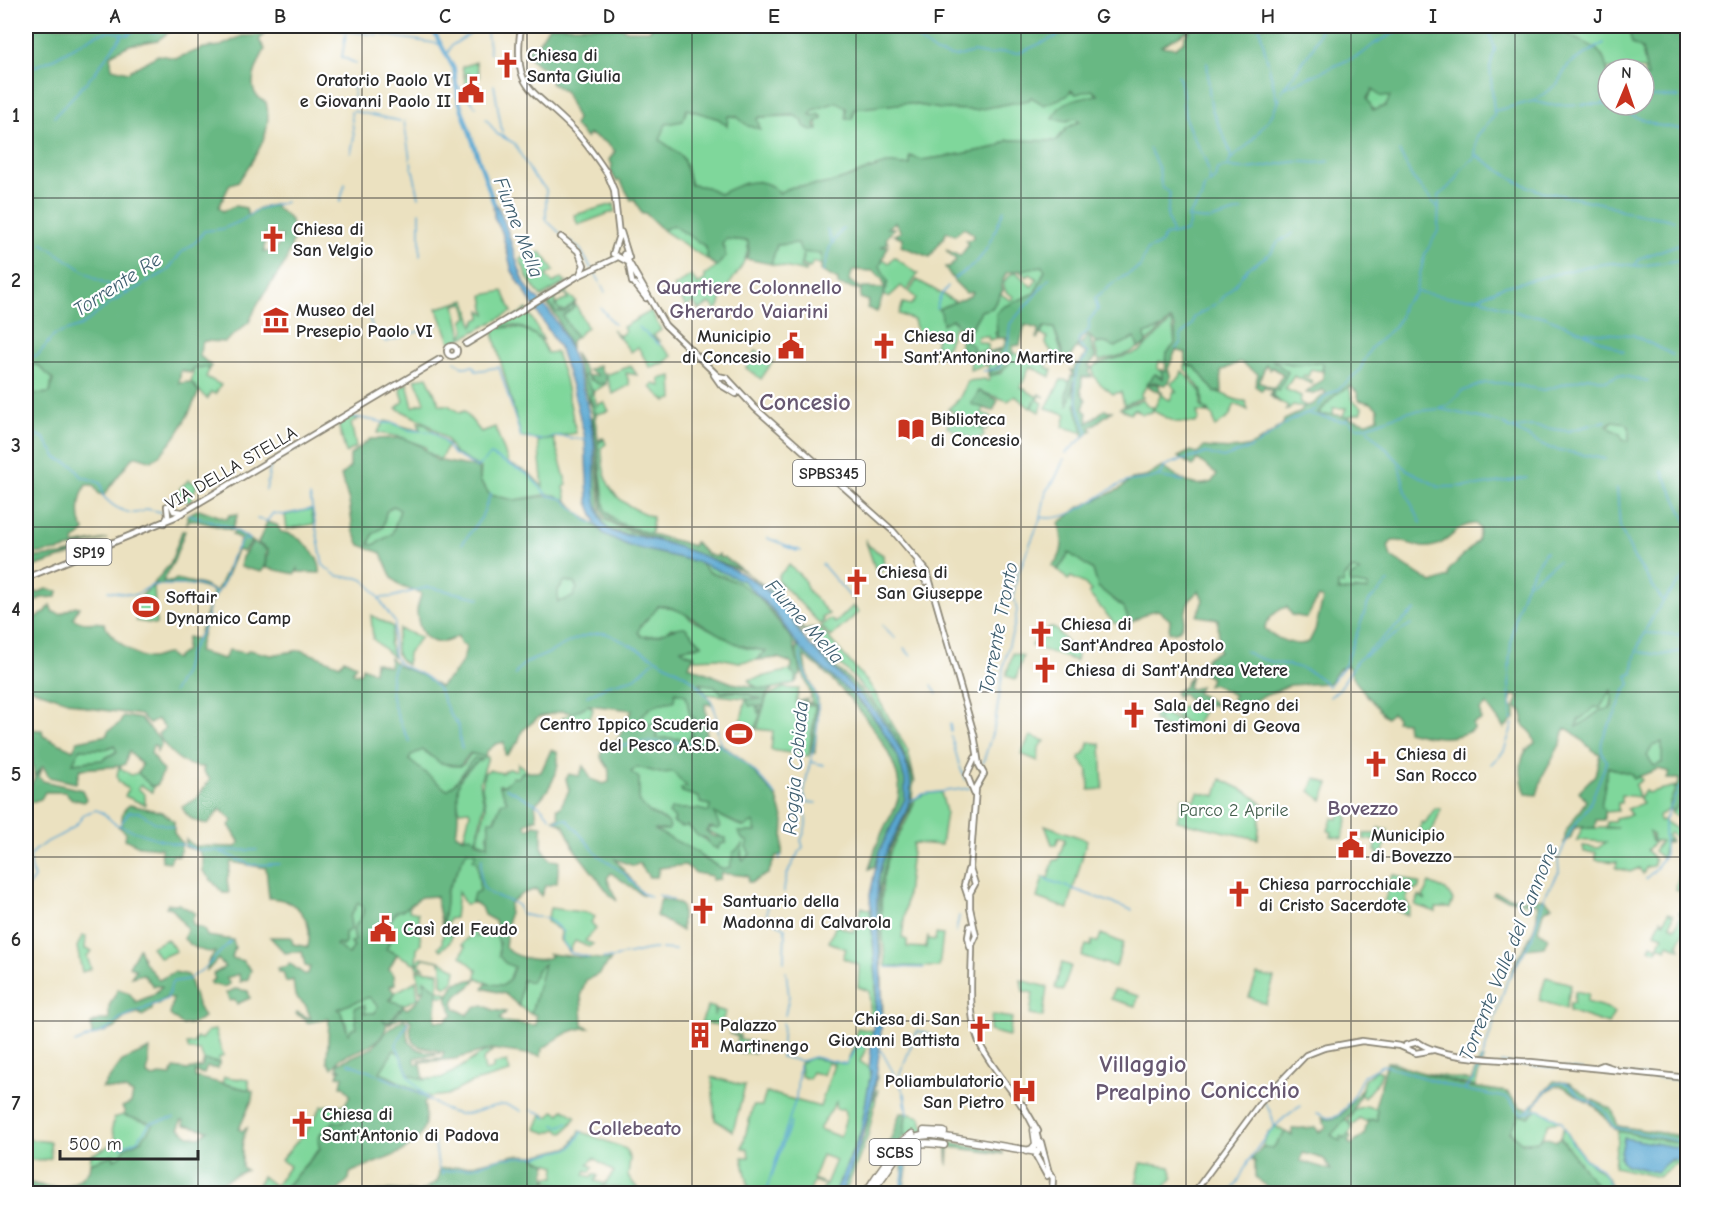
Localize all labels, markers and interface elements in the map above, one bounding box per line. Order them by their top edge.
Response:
text: A [109,5,121,28]
text: B [274,5,286,28]
text: C [439,5,451,28]
text: D [603,5,615,28]
text: E [768,5,780,28]
text: F [933,5,945,28]
text: G [1097,5,1111,28]
text: H [1261,5,1275,28]
text: I [1429,5,1437,28]
text: J [1593,5,1603,28]
place label: Chiesa di Santa Giulia [527,45,621,87]
church icon: Chiesa di Santa Giulia [492,50,522,80]
north arrow [1596,57,1656,117]
text: N [1621,64,1632,82]
place label: Oratorio Paolo VI e Giovanni Paolo II [300,70,451,112]
public building icon: Oratorio Paolo VI e Giovanni Paolo II [456,75,486,105]
text: 1 [12,104,20,127]
water label: Fiume Mella [489,174,548,281]
place label: Chiesa di San Velgio [293,219,373,261]
church icon: Chiesa di San Velgio [258,224,288,254]
water label: Torrente Re [69,247,166,321]
text: 2 [11,269,21,292]
district label: Quartiere Colonnello Gherardo Vaiarini [656,275,842,323]
place label: Museo del Presepio Paolo VI [296,300,433,342]
museum icon: Museo del Presepio Paolo VI [261,305,291,335]
place label: Municipio di Concesio [682,326,771,368]
place label: Chiesa di Sant'Antonino Martire [904,326,1073,368]
public building icon: Municipio di Concesio [776,331,806,361]
church icon: Chiesa di Sant'Antonino Martire [869,331,899,361]
district label: Concesio [759,388,851,416]
place label: Biblioteca di Concesio [931,409,1020,451]
library icon: Biblioteca di Concesio [896,414,926,444]
street label: VIA DELLA STELLA [162,422,301,515]
text: 3 [11,434,21,457]
road number: SPBS345 [793,460,865,486]
road number: SP19 [66,539,112,565]
water label: Torrente Tronto [974,560,1023,696]
place label: Chiesa di San Giuseppe [877,562,983,604]
church icon: Chiesa di San Giuseppe [842,567,872,597]
water label: Fiume Mella [761,574,849,668]
place label: Softair Dynamico Camp [166,587,291,629]
sports icon: Softair Dynamico Camp [131,592,161,622]
text: 4 [11,598,21,621]
place label: Chiesa di Sant'Andrea Apostolo [1061,614,1224,656]
church icon: Chiesa di Sant'Andrea Apostolo [1026,619,1056,649]
church icon: Chiesa di Sant'Andrea Vetere [1030,655,1060,685]
place label: Chiesa di Sant'Andrea Vetere [1065,660,1288,681]
place label: Sala del Regno dei Testimoni di Geova [1154,695,1300,737]
water label: Roggia Cobiada [778,700,813,836]
church icon: Sala del Regno dei Testimoni di Geova [1119,700,1149,730]
place label: Centro Ippico Scuderia del Pesco A.S.D. [540,714,719,756]
sports icon: Centro Ippico Scuderia del Pesco A.S.D. [724,719,754,749]
place label: Chiesa di San Rocco [1396,744,1477,786]
church icon: Chiesa di San Rocco [1361,749,1391,779]
text: 5 [11,763,21,786]
district label: Bovezzo [1328,796,1399,820]
park label: Parco 2 Aprile [1179,800,1289,821]
place label: Municipio di Bovezzo [1371,825,1452,867]
public building icon: Municipio di Bovezzo [1336,830,1366,860]
water label: Torrente Valle del Cannone [1454,840,1563,1064]
place label: Chiesa parrocchiale di Cristo Sacerdote [1259,874,1411,916]
church icon: Chiesa parrocchiale di Cristo Sacerdote [1224,879,1254,909]
place label: Santuario della Madonna di Calvarola [723,891,891,933]
church icon: Santuario della Madonna di Calvarola [688,896,718,926]
public building icon: Casì del Feudo [368,914,398,944]
place label: Casì del Feudo [403,919,518,940]
text: 6 [11,928,21,951]
place label: Chiesa di San Giovanni Battista [828,1009,960,1051]
church icon: Chiesa di San Giovanni Battista [965,1014,995,1044]
place label: Palazzo Martinengo [720,1015,809,1057]
building icon: Palazzo Martinengo [685,1020,715,1050]
district label: Villaggio Prealpino [1095,1050,1191,1106]
place label: Poliambulatorio San Pietro [885,1071,1004,1113]
hospital icon: Poliambulatorio San Pietro [1009,1076,1039,1106]
district label: Conicchio [1200,1076,1300,1104]
text: 7 [12,1092,21,1115]
place label: Chiesa di Sant'Antonio di Padova [322,1104,499,1146]
church icon: Chiesa di Sant'Antonio di Padova [287,1109,317,1139]
district label: Collebeato [589,1116,682,1140]
scale bar [60,1123,198,1161]
text: 500 m [69,1134,122,1155]
road number: SCBS [870,1139,920,1165]

